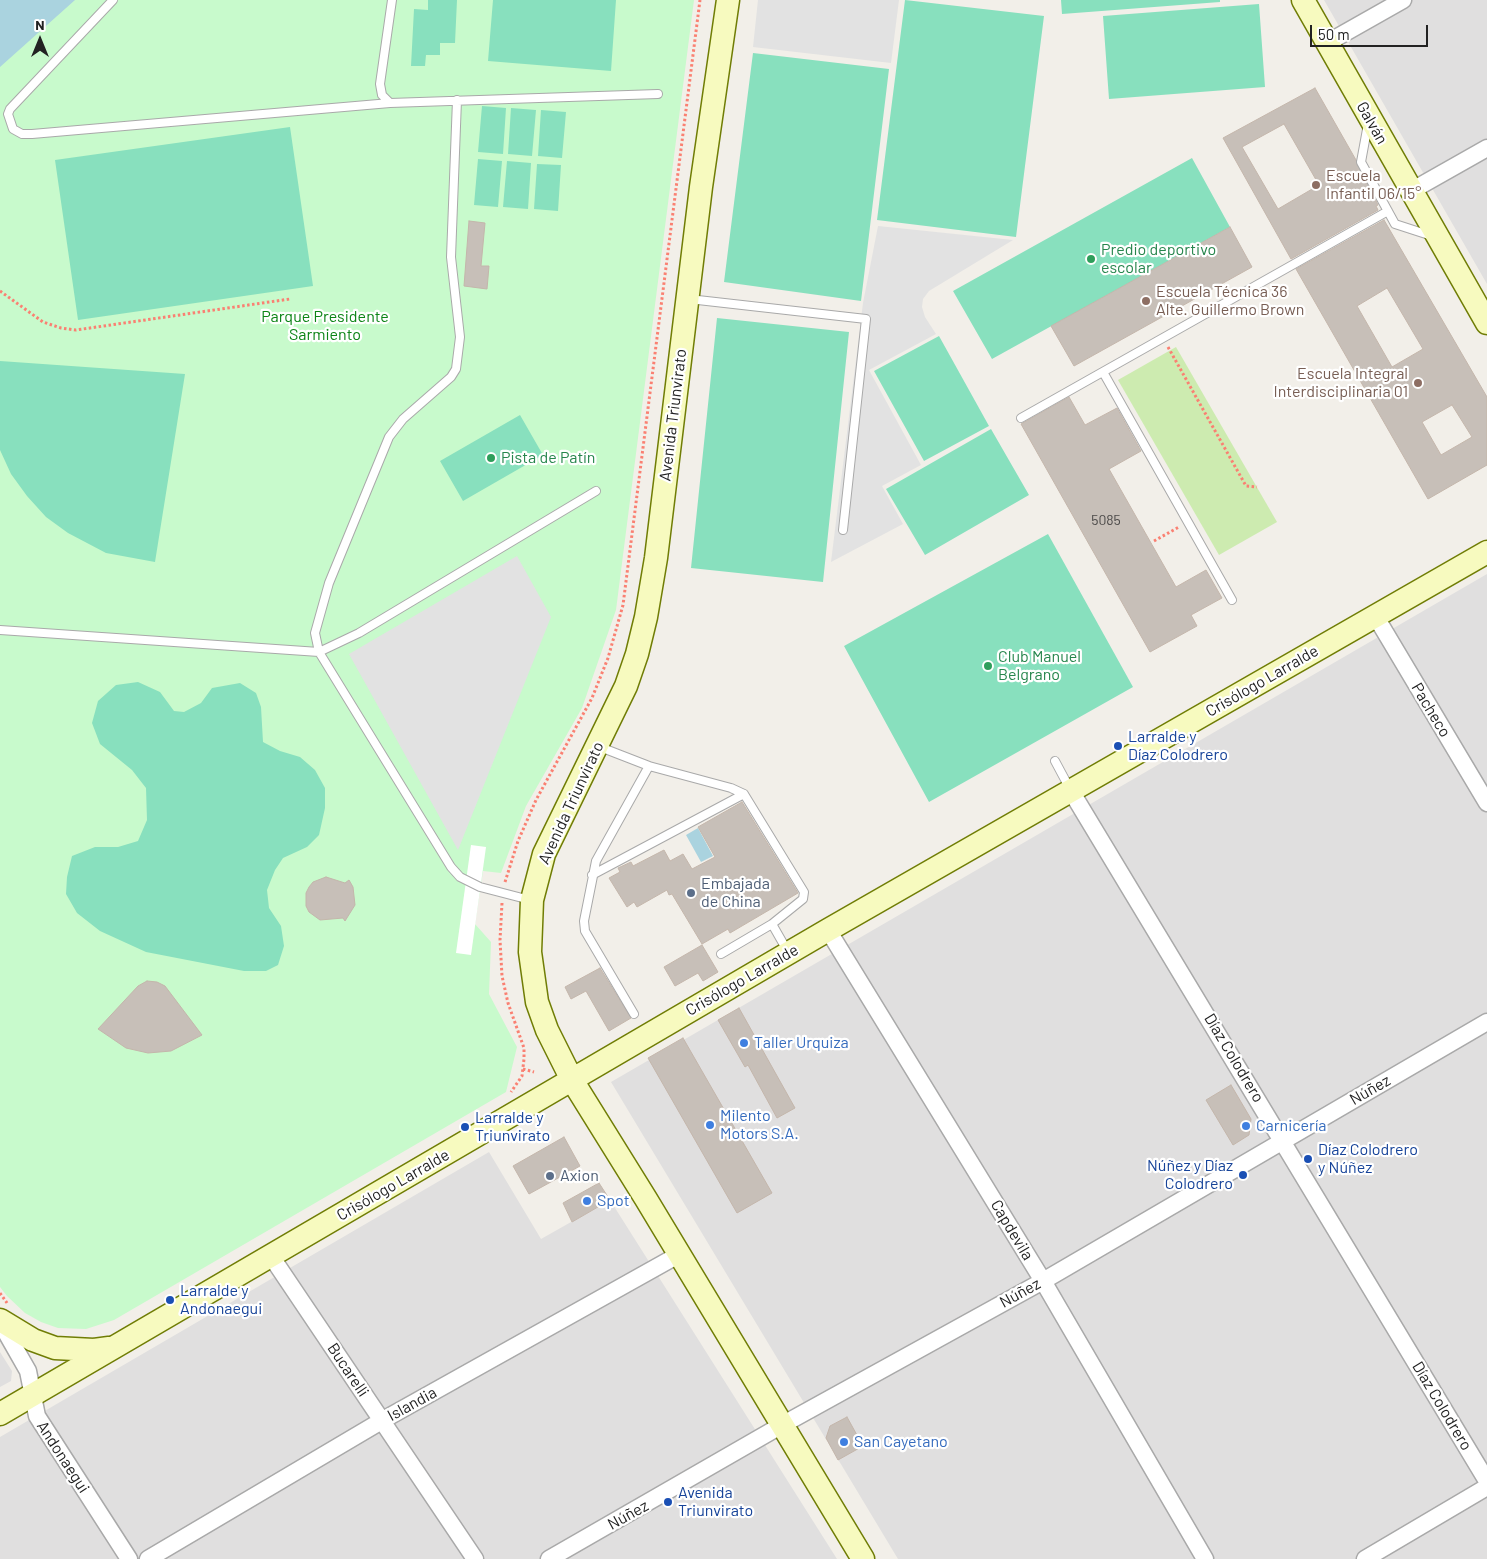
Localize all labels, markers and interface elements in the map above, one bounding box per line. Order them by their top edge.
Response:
north arrow [15,15,65,65]
scale bar [1312,15,1430,47]
text: N [35,16,45,33]
text: 50 m [1318,25,1350,43]
street label: Galván [1352,98,1392,148]
place label: Escuela Infantil 06/15° [1326,166,1421,204]
marker: Escuela Infantil 06/15° [1310,179,1322,191]
place label: Predio deportivo escolar [1101,240,1216,278]
marker: Predio deportivo escolar [1085,253,1097,265]
place label: Escuela Técnica 36 Alte. Guillermo Brown [1156,282,1304,320]
marker: Escuela Técnica 36 Alte. Guillermo Brown [1140,295,1152,307]
park label: Parque Presidente Sarmiento [261,307,389,345]
street label: Avenida Triunvirato [655,348,691,482]
place label: Escuela Integral Interdisciplinaria 01 [1274,364,1408,402]
marker: Escuela Integral Interdisciplinaria 01 [1412,377,1424,389]
place label: Pista de Patín [501,448,595,468]
marker: Pista de Patín [485,452,497,464]
house number: 5085 [1091,512,1121,528]
street label: Crisólogo Larralde [1202,641,1322,721]
place label: Club Manuel Belgrano [998,647,1081,685]
marker: Club Manuel Belgrano [982,660,994,672]
street label: Pacheco [1407,679,1455,741]
place label: Larralde y Díaz Colodrero [1128,727,1228,765]
street label: Avenida Triunvirato [534,739,608,867]
marker: Larralde y Díaz Colodrero [1112,740,1124,752]
place label: Embajada de China [701,874,770,912]
marker: Embajada de China [685,887,697,899]
street label: Crisólogo Larralde [682,940,802,1020]
street label: Díaz Colodrero [1200,1010,1268,1106]
place label: Taller Urquiza [754,1033,849,1053]
marker: Taller Urquiza [738,1037,750,1049]
street label: Núñez [1346,1071,1394,1109]
place label: Milento Motors S.A. [720,1106,799,1144]
place label: Larralde y Triunvirato [475,1108,550,1146]
place label: Carnicería [1256,1116,1326,1136]
marker: Milento Motors S.A. [704,1119,716,1131]
marker: Carnicería [1240,1120,1252,1132]
marker: Larralde y Triunvirato [459,1121,471,1133]
place label: Díaz Colodrero y Núñez [1318,1140,1418,1178]
street label: Crisólogo Larralde [333,1145,453,1225]
marker: Díaz Colodrero y Núñez [1302,1153,1314,1165]
place label: Núñez y Díaz Colodrero [1147,1156,1233,1194]
place label: Axion [560,1166,599,1186]
marker: Núñez y Díaz Colodrero [1237,1169,1249,1181]
marker: Axion [544,1170,556,1182]
place label: Spot [597,1191,630,1211]
marker: Spot [581,1195,593,1207]
street label: Capdevila [986,1196,1038,1264]
street label: Núñez [996,1274,1044,1312]
place label: Larralde y Andonaegui [180,1281,262,1319]
marker: Larralde y Andonaegui [164,1294,176,1306]
street label: Bucarelli [323,1340,373,1400]
street label: Díaz Colodrero [1408,1358,1476,1454]
street label: Islandia [384,1383,440,1425]
street label: Andonaegui [33,1417,93,1497]
place label: San Cayetano [854,1432,948,1452]
marker: San Cayetano [838,1436,850,1448]
place label: Avenida Triunvirato [678,1483,753,1521]
street label: Núñez [604,1496,652,1534]
marker: Avenida Triunvirato [662,1496,674,1508]

